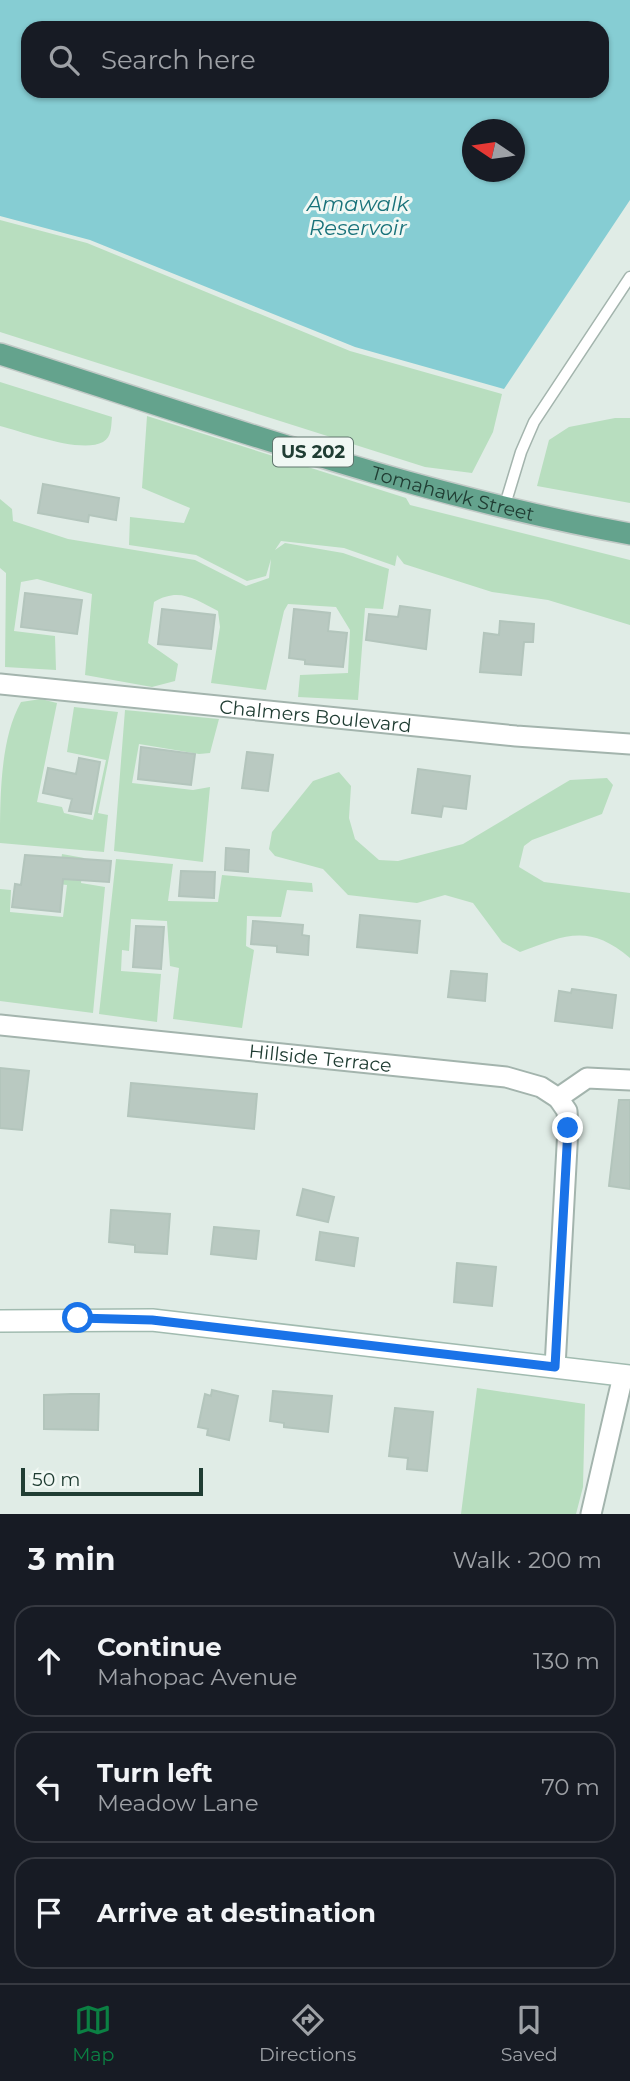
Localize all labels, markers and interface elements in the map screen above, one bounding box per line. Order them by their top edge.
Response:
search box [21,21,609,98]
icon: search [45,41,83,79]
text: Search here [101,44,256,76]
north arrow [462,119,525,182]
water label: Amawalk Reservoir [305,191,411,240]
road number: US 202 [273,438,353,466]
street label: Tomahawk Street [369,461,537,526]
street label: Chalmers Boulevard [218,695,413,737]
street label: Hillside Terrace [248,1039,393,1077]
route end [552,1112,583,1143]
route start [62,1302,93,1333]
scale bar [21,1465,203,1497]
text: 50 m [32,1468,80,1491]
text: 3 min [28,1541,115,1578]
text: Walk · 200 m [452,1546,602,1574]
text: Continue [97,1631,222,1663]
icon: ahead [30,1642,68,1680]
text: 130 m [533,1647,600,1675]
text: Mahopac Avenue [97,1663,297,1691]
text: Turn left [97,1757,213,1789]
icon: left [30,1768,68,1806]
text: 70 m [541,1773,600,1801]
text: Meadow Lane [97,1789,259,1817]
icon: arrive [30,1894,68,1932]
text: Arrive at destination [97,1897,376,1929]
tab: Map [72,2001,114,2066]
tab: Directions [259,2001,356,2066]
tab: Saved [501,2001,558,2066]

